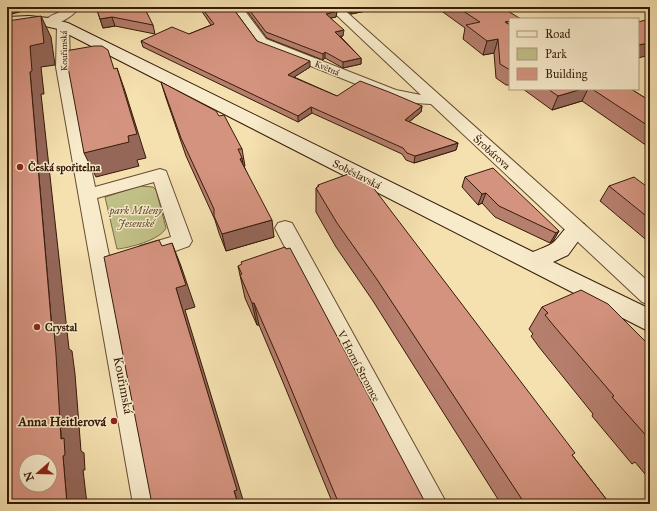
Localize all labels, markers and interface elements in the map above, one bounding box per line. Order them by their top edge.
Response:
legend [509,18,639,90]
text: Road [545,27,571,41]
street label: Kouřimská [58,31,69,71]
text: Park [545,47,567,61]
street label: Květná [313,58,341,78]
text: Building [545,67,588,82]
street label: Šrobárova [470,132,514,173]
street label: Soběslavská [330,157,383,192]
place label: Česká spořitelna [28,160,101,175]
marker: Česká spořitelna [15,162,25,172]
park label: park Mileny Jesenské [108,204,163,230]
place label: Crystal [45,321,78,335]
marker: Crystal [32,322,42,332]
street label: V Horní Stromce [334,328,383,404]
street label: Kouřimská [110,355,137,416]
place label: Anna Heitlerová [17,414,107,430]
marker: Anna Heitlerová [109,416,119,426]
north arrow [18,453,58,493]
text: N [21,469,37,483]

